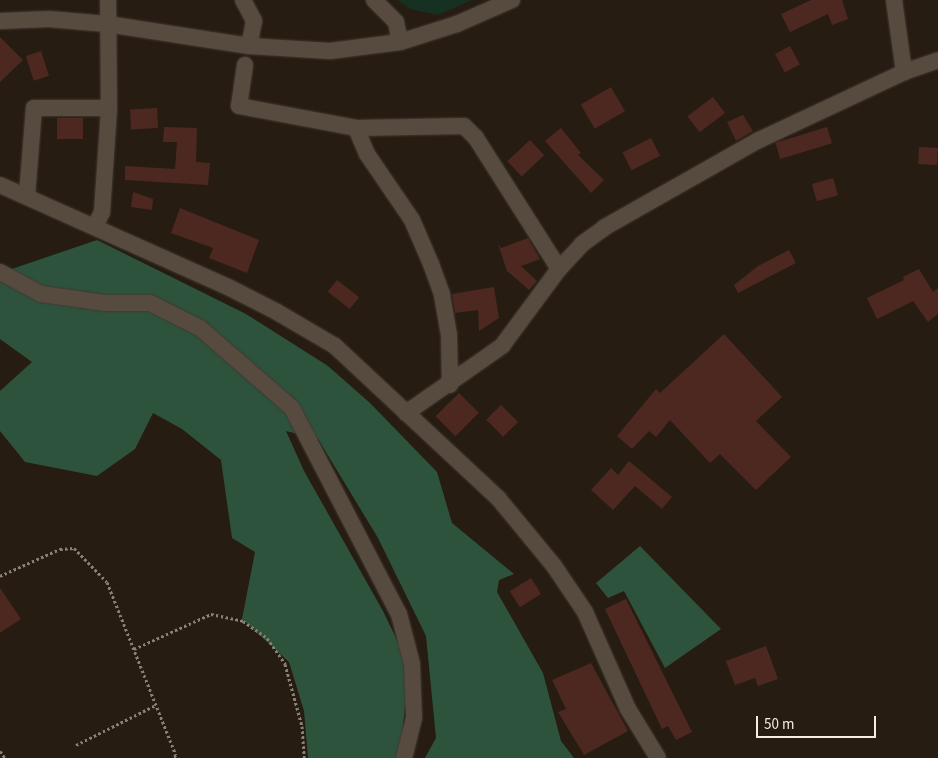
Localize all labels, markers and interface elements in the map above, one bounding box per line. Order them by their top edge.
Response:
scale bar [758,706,878,738]
text: 50 m [764,714,794,735]

